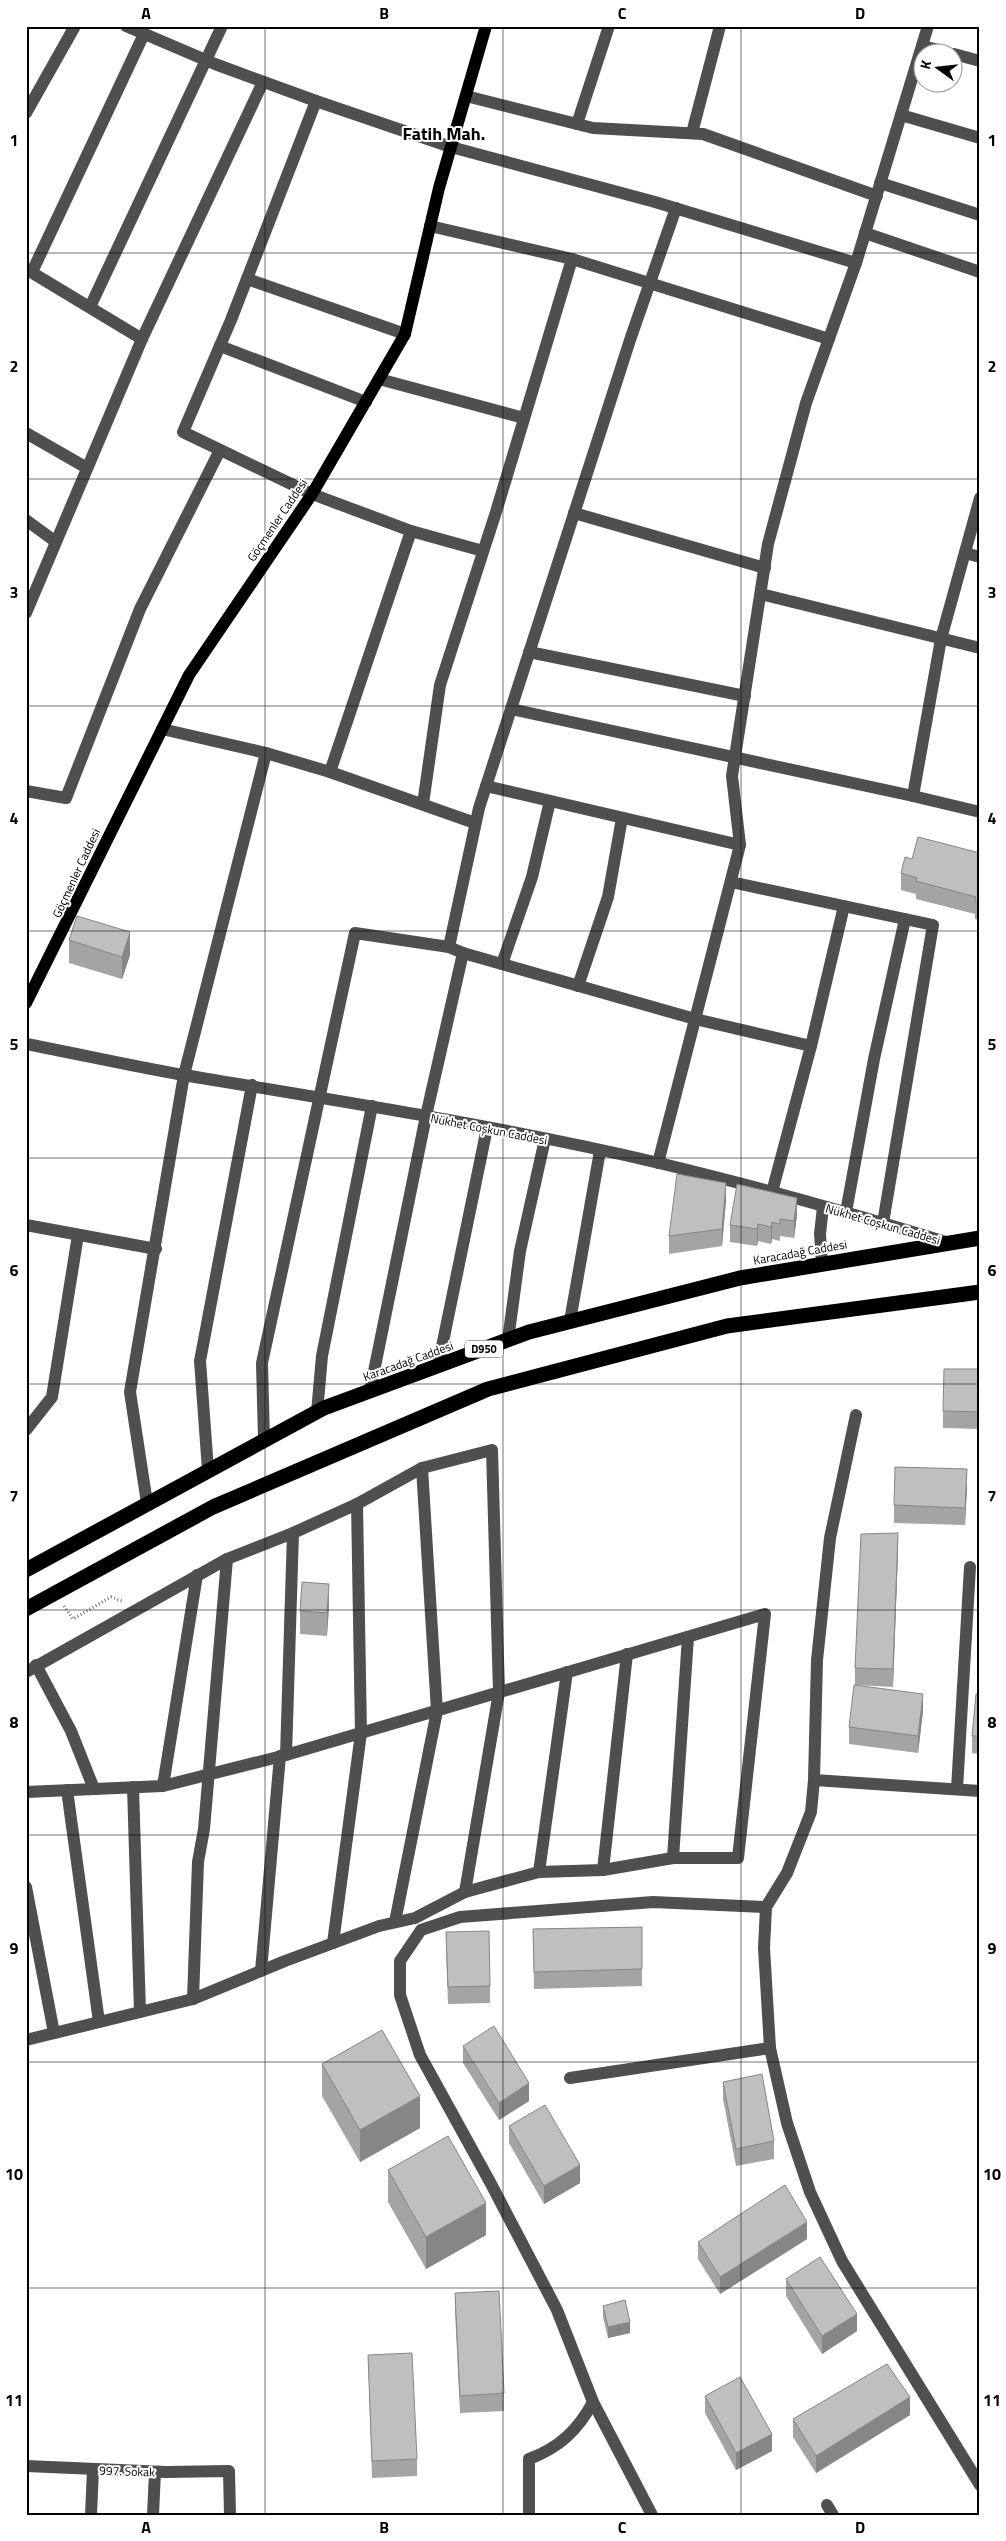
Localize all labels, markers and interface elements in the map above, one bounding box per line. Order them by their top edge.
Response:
text: A [141,1,151,25]
text: B [379,1,389,25]
text: C [618,1,627,25]
text: D [855,1,865,25]
north arrow [914,42,964,92]
text: K [914,57,936,71]
district label: Fatih Mah. [403,120,485,147]
text: 1 [10,128,18,152]
text: 1 [988,128,996,152]
text: 2 [10,354,18,378]
text: 2 [988,354,996,378]
street label: Göçmenler Caddesi [242,475,312,565]
text: 3 [10,580,18,604]
text: 3 [988,580,996,604]
text: 4 [10,806,19,830]
text: 4 [988,806,997,830]
street label: Göçmenler Caddesi [47,825,105,921]
text: 5 [10,1032,19,1056]
text: 5 [988,1032,997,1056]
street label: Nükhet Coşkun Caddesi [429,1108,549,1150]
street label: Nükhet Coşkun Caddesi [823,1199,943,1249]
street label: Karacadağ Caddesi [752,1234,848,1270]
text: 6 [10,1258,19,1282]
text: 6 [988,1258,997,1282]
street label: Karacadağ Caddesi [360,1336,456,1386]
road number: D950 [465,1340,503,1358]
text: 7 [10,1484,18,1508]
text: 7 [988,1484,996,1508]
text: 8 [10,1710,19,1734]
text: 8 [988,1710,997,1734]
text: 9 [10,1936,19,1960]
text: 9 [988,1936,997,1960]
text: 10 [5,2162,23,2186]
text: 10 [983,2162,1001,2186]
text: 11 [5,2388,23,2412]
text: 11 [983,2388,1001,2412]
street label: 997. Sokak [99,2461,155,2481]
text: A [141,2515,151,2539]
text: B [379,2515,389,2539]
text: C [618,2515,627,2539]
text: D [855,2515,865,2539]

